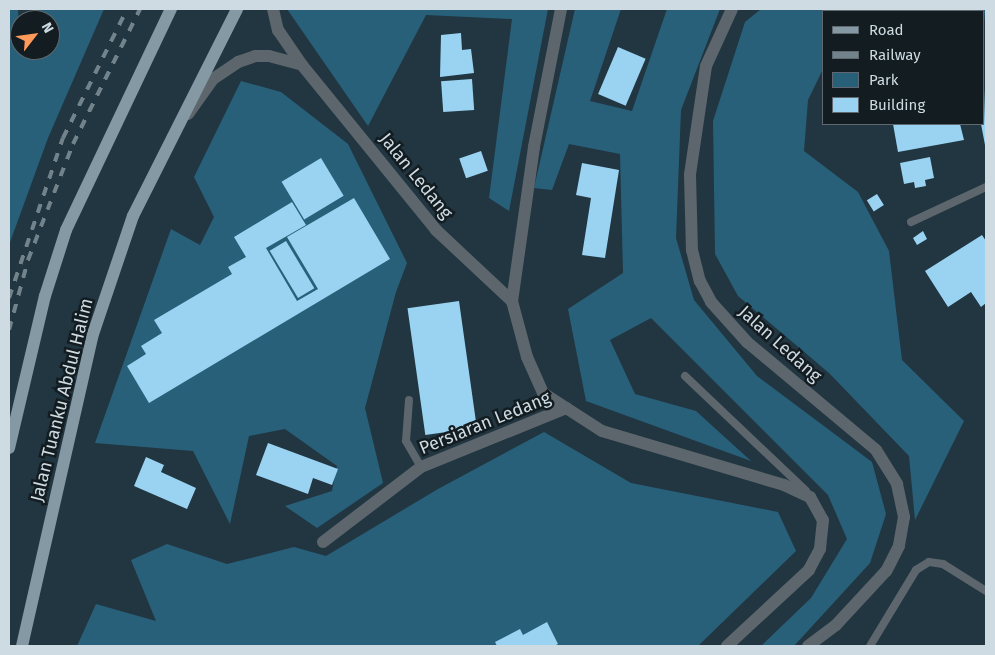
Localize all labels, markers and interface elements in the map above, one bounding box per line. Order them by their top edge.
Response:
north arrow [10,10,60,60]
legend [822,10,985,125]
text: N [38,19,57,36]
text: Road [869,21,904,39]
text: Railway [869,46,921,64]
text: Park [869,71,899,89]
text: Building [869,96,925,114]
street label: Jalan Ledang [375,129,457,223]
street label: Jalan Tuanku Abdul Halim [26,296,98,504]
street label: Jalan Ledang [734,301,826,387]
street label: Persiaran Ledang [416,387,554,459]

